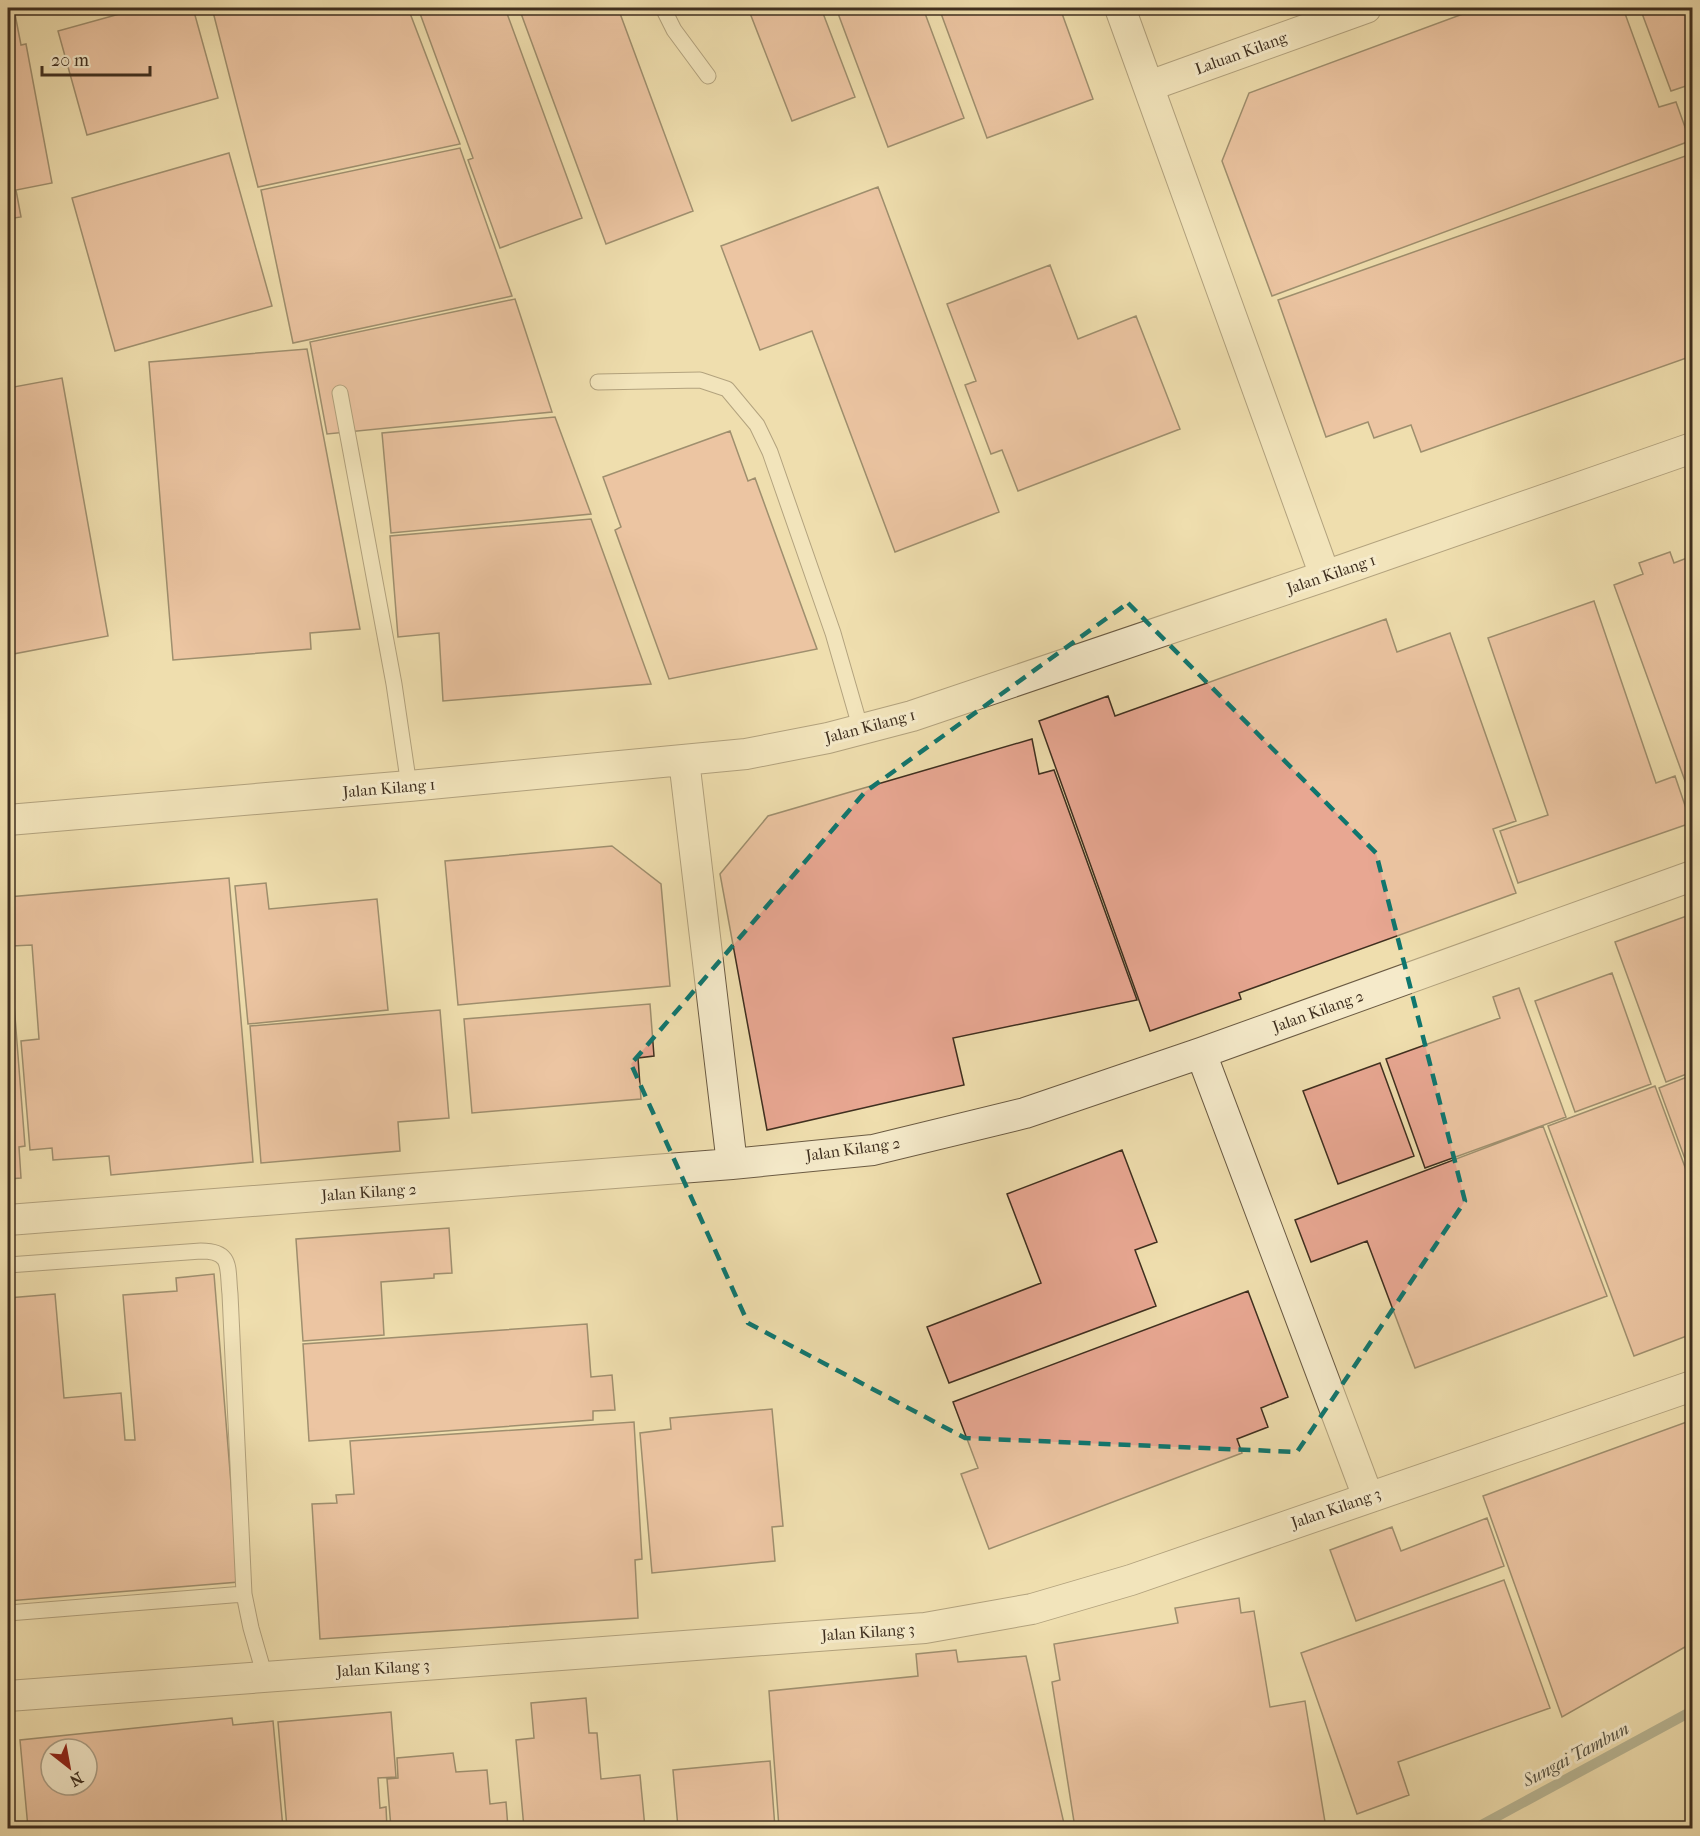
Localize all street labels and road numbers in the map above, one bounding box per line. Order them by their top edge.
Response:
street label: Laluan Kilang [1192,27,1290,78]
street label: Jalan Kilang 1 [1282,550,1378,599]
street label: Jalan Kilang 1 [821,705,917,748]
street label: Jalan Kilang 1 [340,774,436,802]
street label: Jalan Kilang 2 [1268,986,1366,1037]
street label: Jalan Kilang 2 [803,1133,902,1165]
street label: Jalan Kilang 2 [319,1179,417,1205]
street label: Jalan Kilang 3 [1287,1484,1383,1533]
street label: Jalan Kilang 3 [819,1619,915,1645]
street label: Jalan Kilang 3 [334,1655,430,1681]

